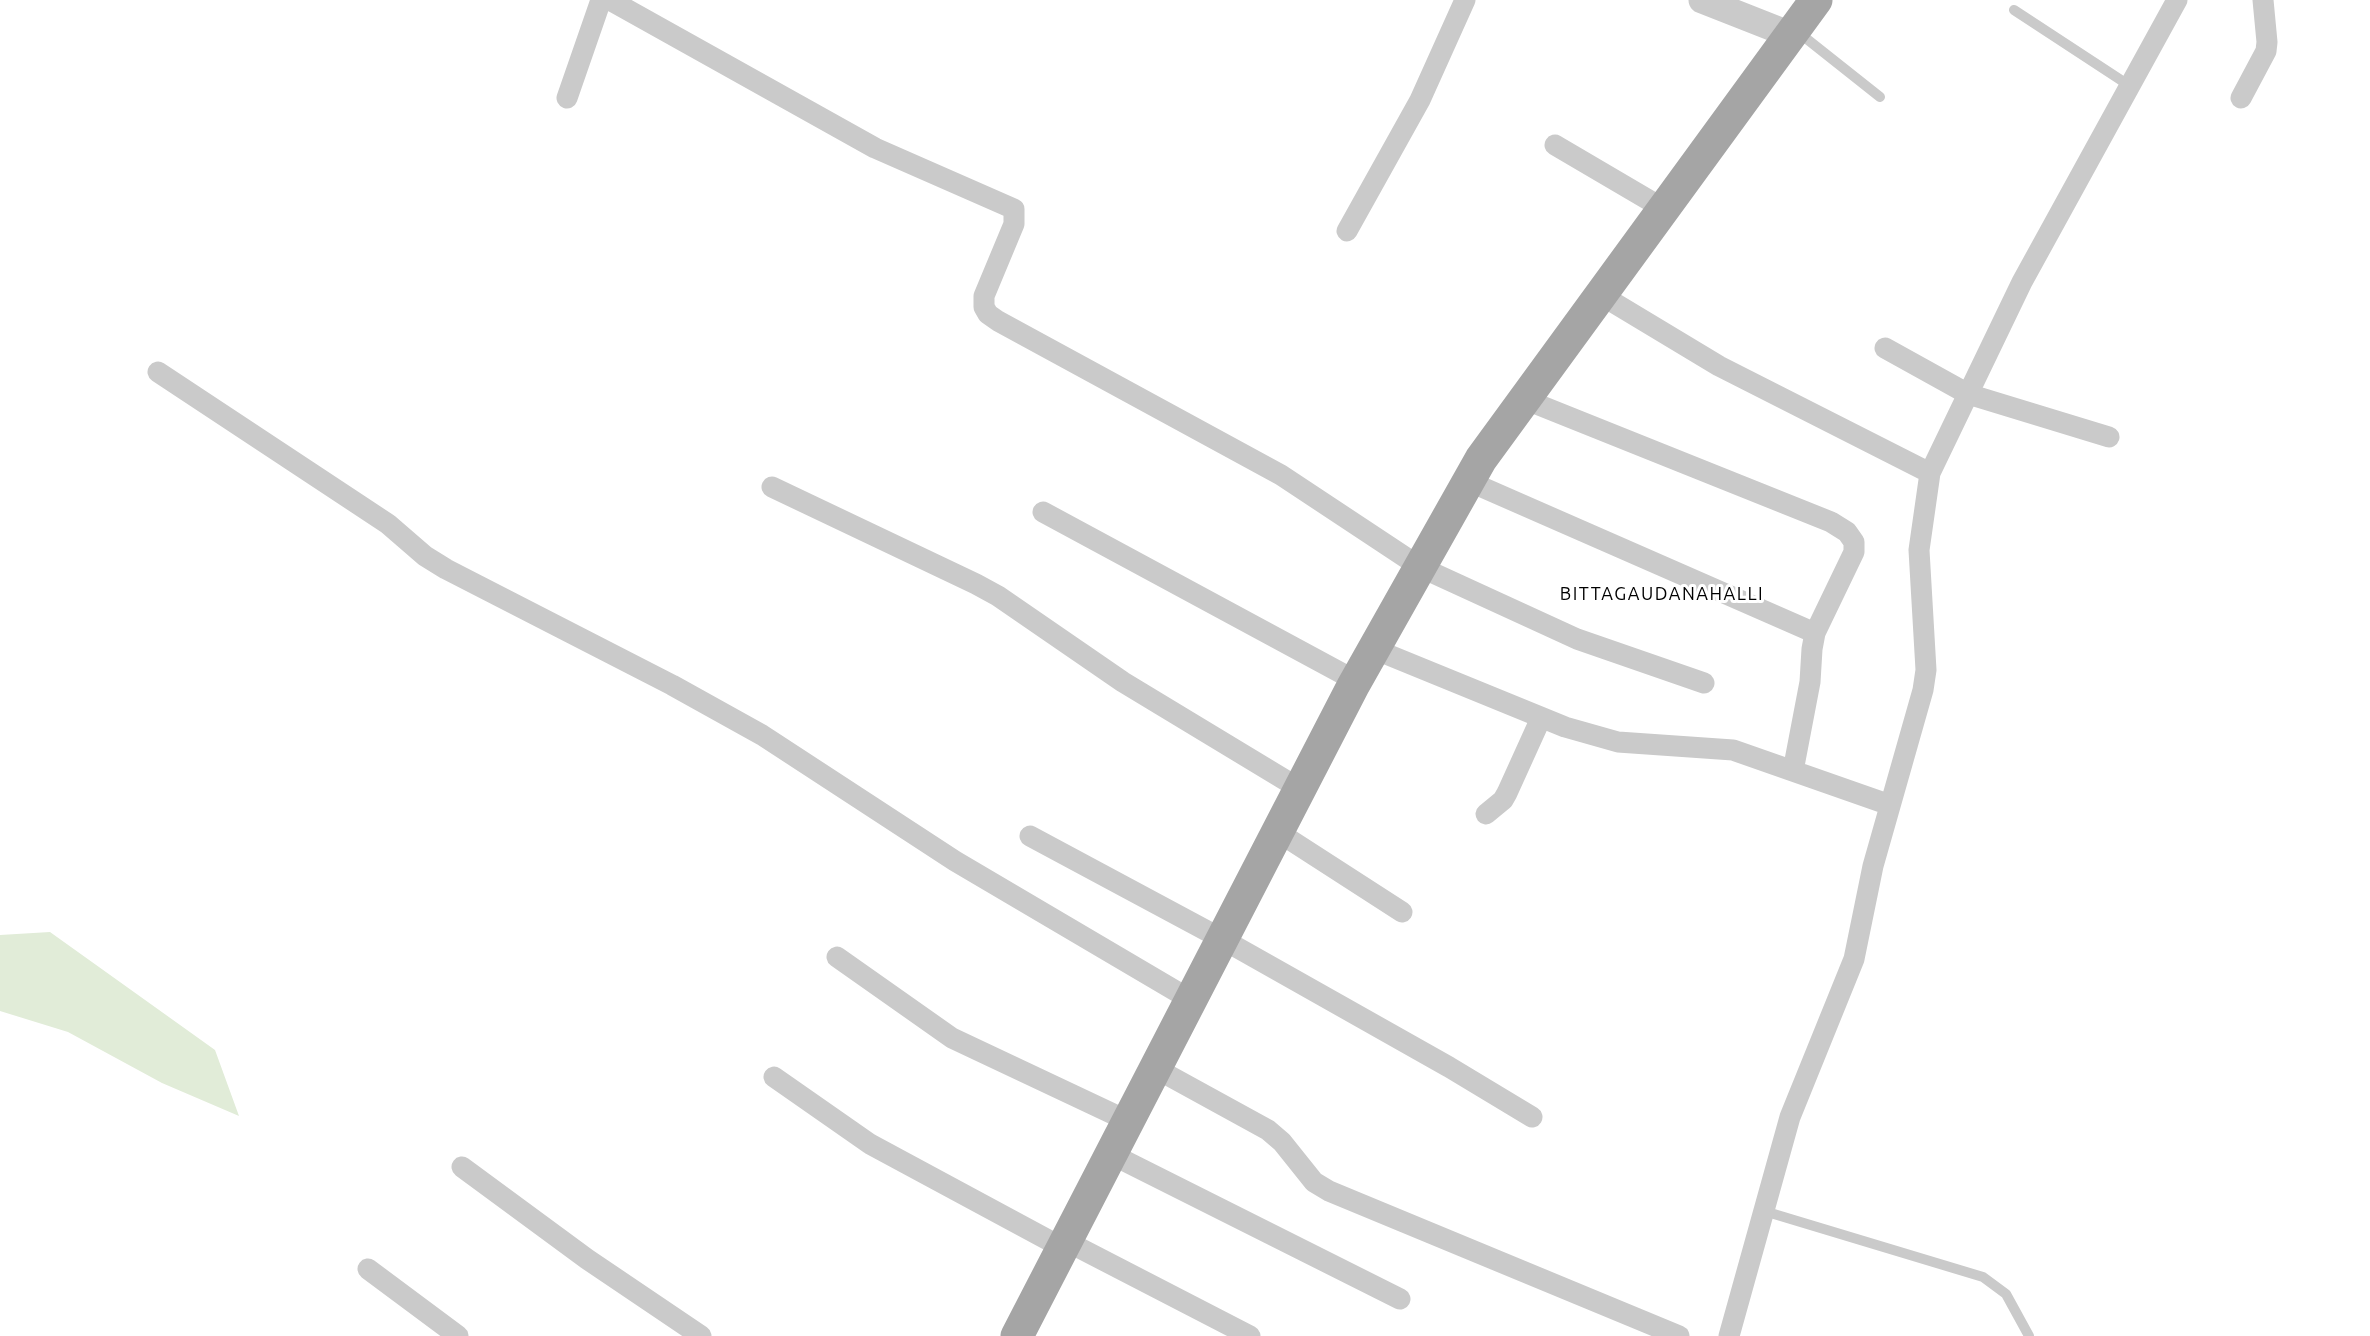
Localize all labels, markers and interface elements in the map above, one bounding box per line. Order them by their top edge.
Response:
district label: BITTAGAUDANAHALLI [1560,583,1764,605]

